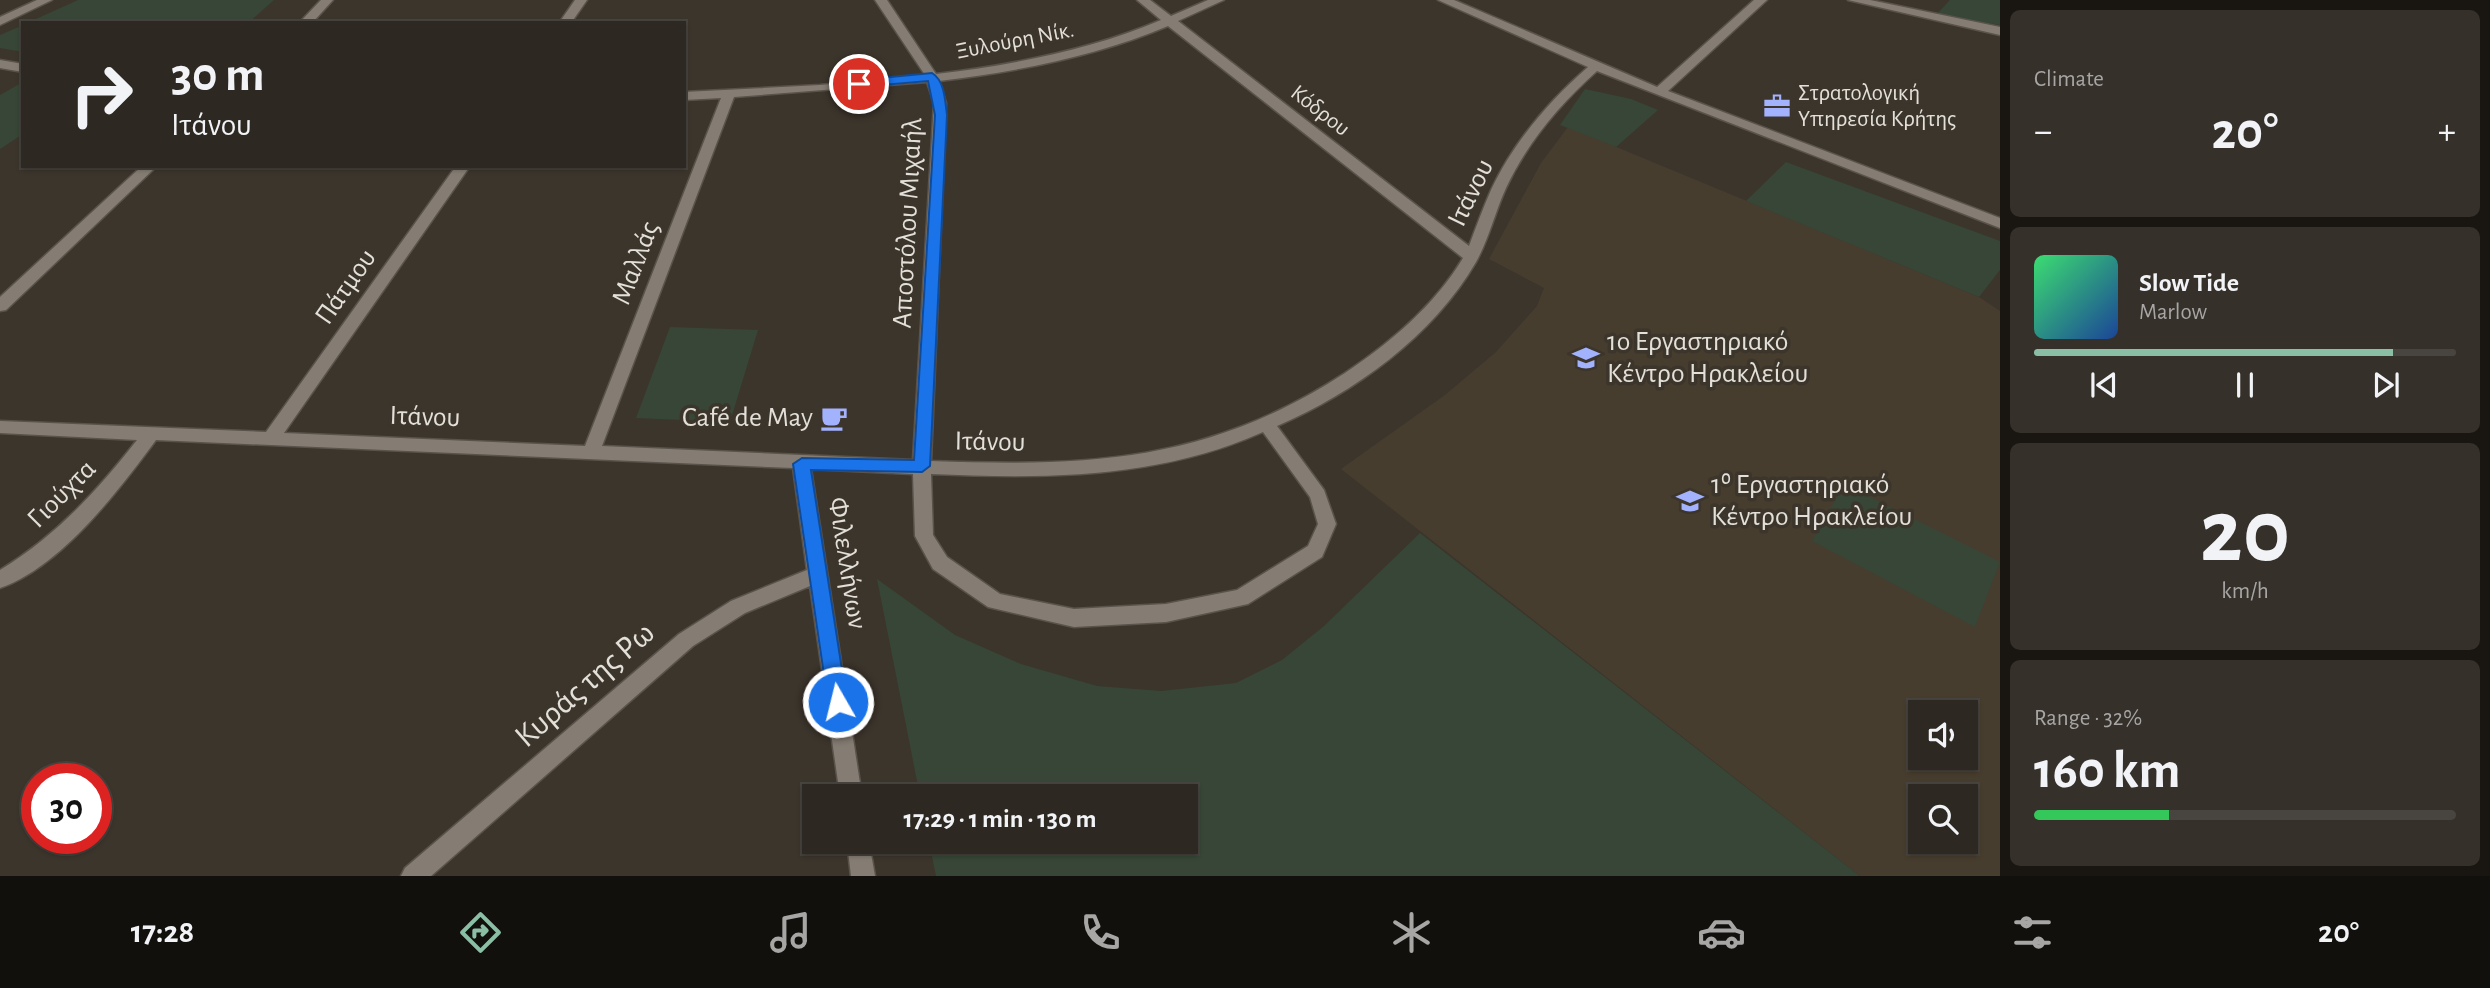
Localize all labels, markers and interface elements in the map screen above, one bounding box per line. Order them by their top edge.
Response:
street label: Ξυλούρη Νίκ. [954,18,1076,64]
icon: right [56,49,147,140]
text: 30 m [171,51,265,100]
pin [829,54,889,114]
icon: arrive [840,65,878,103]
text: Climate [2034,68,2104,91]
street label: Κόδρου [1286,81,1354,141]
place label: Στρατολογική Υπηρεσία Κρήτης [1798,82,1956,131]
office icon: Στρατολογική Υπηρεσία Κρήτης [1762,91,1792,121]
text: 20° [2212,106,2278,158]
text: Ιτάνου [171,109,252,141]
text: − [2034,113,2052,151]
text: + [2438,113,2456,151]
street label: Αποστόλου Μιχαήλ [888,116,928,329]
street label: Ιτάνου [1443,155,1499,231]
street label: Μαλλάς [607,218,665,308]
street label: Πάτμου [310,244,382,330]
text: Slow Tide [2139,270,2239,296]
text: Marlow [2139,301,2207,324]
place label: 1ο Εργαστηριακό Κέντρο Ηρακλείου [1607,328,1808,388]
school or university icon: 1ο Εργαστηριακό Κέντρο Ηρακλείου [1571,343,1601,373]
icon: previous [2085,366,2123,404]
icon: pause [2226,366,2264,404]
icon: next [2367,366,2405,404]
street label: Ιτάνου [389,402,461,432]
cafe icon: Café de May [819,403,849,433]
place label: Café de May [682,404,813,432]
street label: Ιτάνου [954,427,1026,457]
street label: Γιούχτα [22,454,102,534]
place label: 1⁰ Εργαστηριακό Κέντρο Ηρακλείου [1711,471,1912,531]
school or university icon: 1⁰ Εργαστηριακό Κέντρο Ηρακλείου [1675,486,1705,516]
text: 20 [2200,487,2290,578]
street label: Φιλελλήνων [823,495,871,631]
text: km/h [2221,580,2269,603]
street label: Κυράς της Ρω [509,616,661,754]
position arrow [801,665,875,739]
map controls [1908,700,1978,854]
button: sound [1908,700,1978,770]
text: Range · 32% [2034,707,2142,730]
text: 160 km [2034,745,2180,797]
speed limit sign: 30 [21,763,112,854]
button: search [1908,784,1978,854]
text: 17:29 · 1 min · 130 m [904,806,1096,832]
icon: directions [456,908,505,957]
icon: music [766,908,815,957]
icon: phone [1076,908,1125,957]
icon: climate [1387,908,1436,957]
icon: car [1697,908,1746,957]
icon: filters [2008,908,2057,957]
text: 17:28 [131,916,194,948]
text: 20° [2318,916,2359,948]

